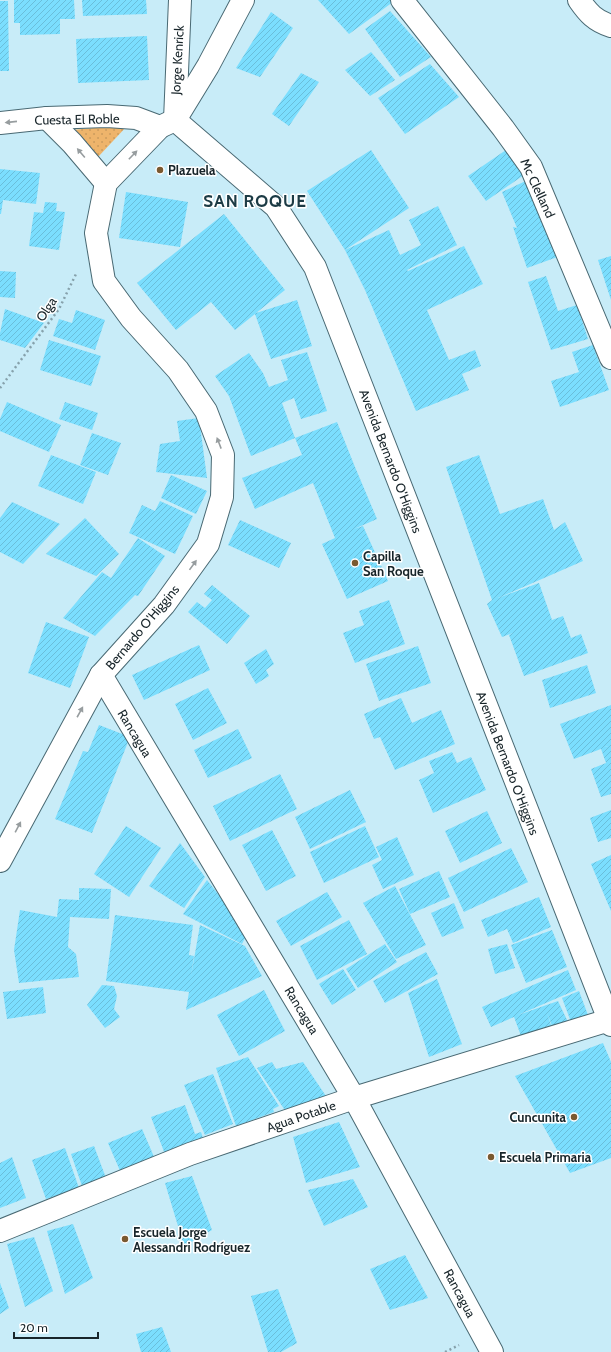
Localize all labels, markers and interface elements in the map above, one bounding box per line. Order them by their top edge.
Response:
street label: Jorge Kenrick [167,25,187,96]
street label: Cuesta El Roble [34,110,120,128]
one-way arrow [5,118,17,125]
one-way arrow [76,148,85,158]
one-way arrow [128,150,138,160]
street label: Mc Clelland [517,156,559,220]
place label: Plazuela [168,162,216,178]
marker: Plazuela [155,165,165,175]
district label: SAN ROQUE [203,191,307,211]
street label: Olga [32,293,60,324]
street label: Avenida Bernardo O'Higgins [356,387,426,536]
one-way arrow [215,437,221,449]
place label: Capilla San Roque [363,548,424,579]
marker: Capilla San Roque [350,558,360,568]
one-way arrow [188,560,196,570]
street label: Bernardo O'Higgins [102,581,183,673]
street label: Avenida Bernardo O'Higgins [473,689,543,838]
one-way arrow [77,706,84,718]
street label: Rancagua [115,706,156,760]
one-way arrow [15,821,22,833]
street label: Rancagua [282,983,323,1037]
street label: Agua Potable [264,1097,338,1135]
place label: Cuncunita [510,1109,567,1125]
marker: Cuncunita [569,1112,579,1122]
place label: Escuela Primaria [499,1149,592,1165]
marker: Escuela Primaria [486,1152,496,1162]
place label: Escuela Jorge Alessandri Rodríguez [133,1224,250,1255]
marker: Escuela Jorge Alessandri Rodríguez [120,1234,130,1244]
street label: Rancagua [441,1266,480,1321]
scale bar [14,1314,98,1340]
text: 20 m [20,1320,48,1335]

